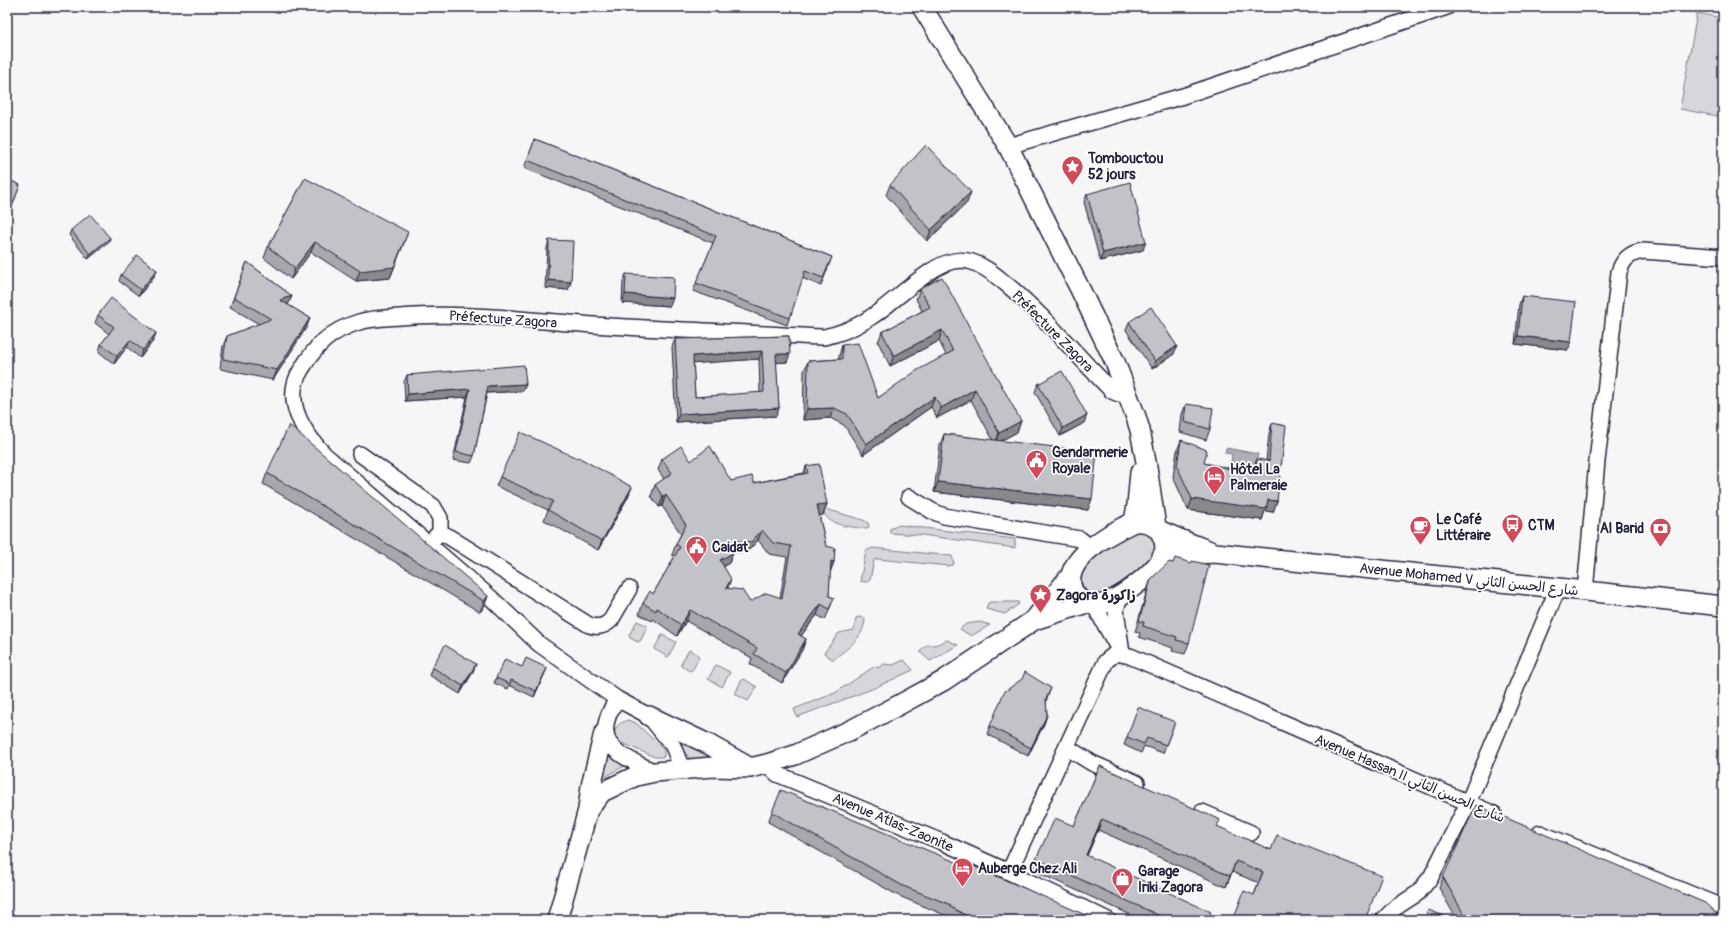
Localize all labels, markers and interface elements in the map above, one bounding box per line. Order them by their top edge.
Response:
place label: Tombouctou 52 jours [1087,150,1163,183]
place icon: Tombouctou 52 jours [1059,153,1085,186]
street label: Préfecture Zagora [1008,287,1097,376]
street label: Préfecture Zagora [448,307,558,332]
place label: Gendarmerie Royale [1052,444,1129,477]
public building icon: Gendarmerie Royale [1024,447,1050,480]
place label: Hôtel La Palmeraie [1230,461,1288,494]
hotel icon: Hôtel La Palmeraie [1202,464,1228,497]
place label: Le Café Littéraire [1436,511,1492,544]
bus stop icon: CTM [1500,512,1526,545]
cafe icon: Le Café Littéraire [1408,514,1434,547]
bank icon: Al Barid [1647,515,1673,548]
place label: CTM [1528,517,1555,534]
place label: Al Barid [1600,520,1644,537]
public building icon: Caidat [684,534,710,567]
place label: Caidat [712,539,749,556]
street label: Avenue Mohamed V شارع الحسن الثاني [1358,560,1579,603]
place icon: Zagora زاكورة [1028,582,1054,615]
place label: Zagora زاكورة [1056,587,1136,605]
street label: Avenue Hassan II شارع الحسن الثاني [1311,731,1507,830]
street label: Avenue Atlas-Zaonite [830,789,956,856]
hotel icon: Auberge Chez Ali [949,855,975,888]
place label: Auberge Chez Ali [978,860,1077,877]
place label: Garage Iriki Zagora [1138,863,1203,896]
shop icon: Garage Iriki Zagora [1110,866,1136,899]

